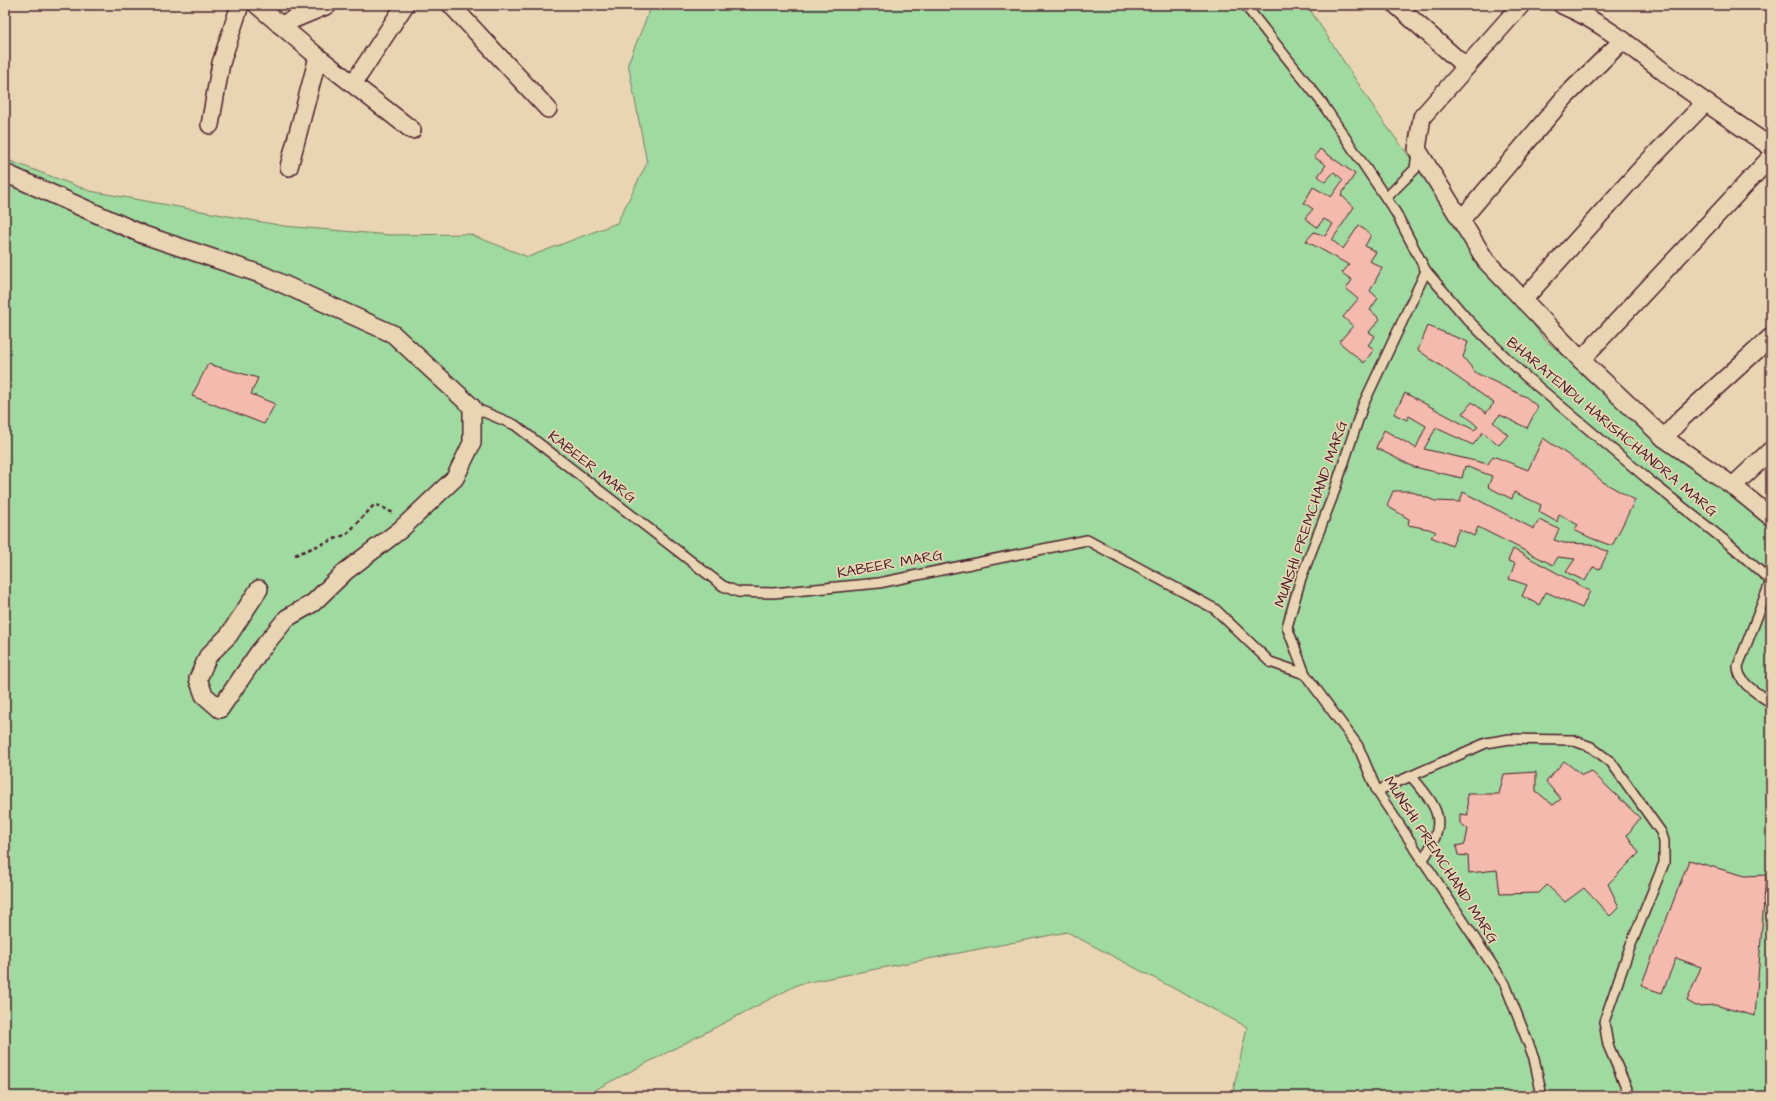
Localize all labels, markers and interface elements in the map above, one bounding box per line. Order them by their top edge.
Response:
street label: BHARATENDU HARISHCHANDRA MARG [1502,332,1723,522]
street label: MUNSHI PREMCHAND MARG [1269,417,1353,610]
street label: KABEER MARG [543,426,641,509]
street label: KABEER MARG [836,544,945,584]
street label: MUNSHI PREMCHAND MARG [1379,772,1504,949]

